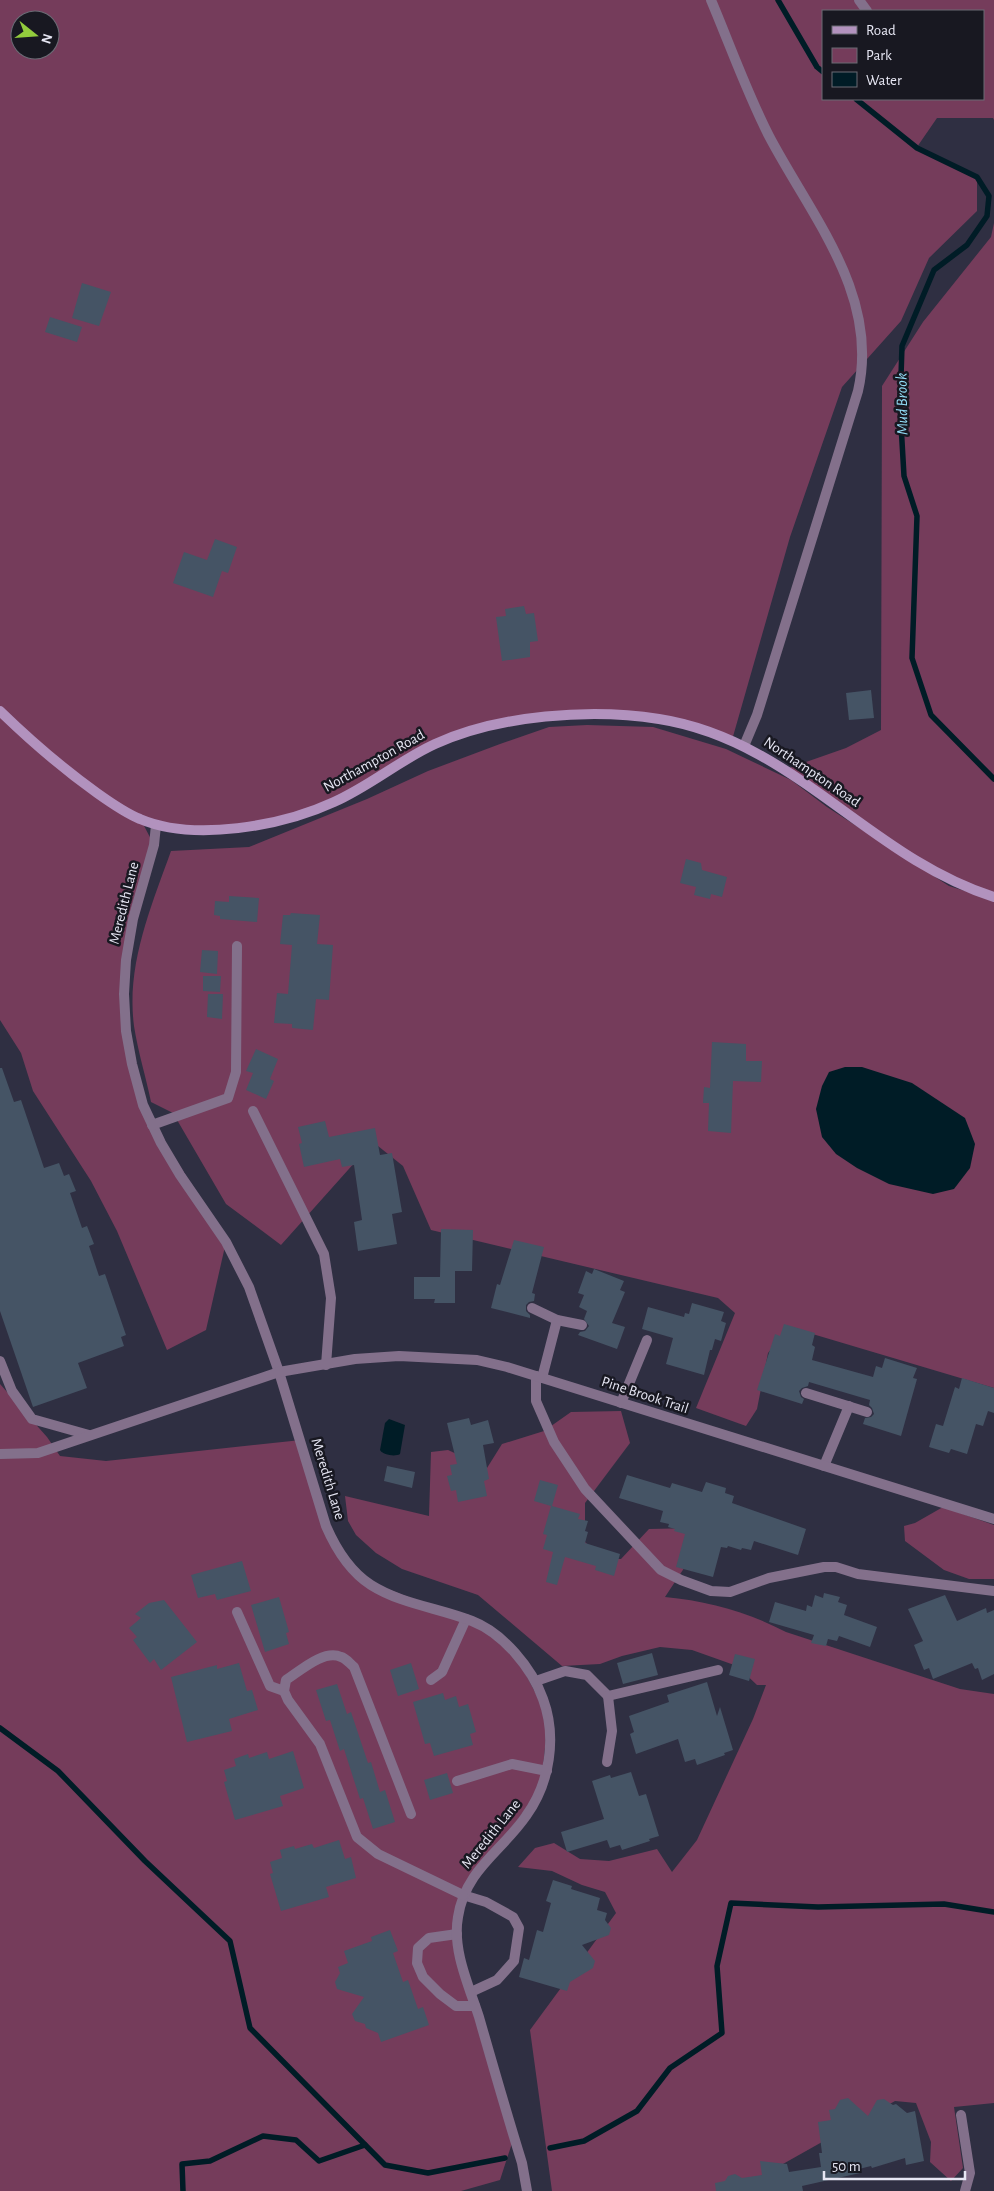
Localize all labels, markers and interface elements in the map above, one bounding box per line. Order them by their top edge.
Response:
north arrow [10,10,60,60]
legend [822,10,984,100]
text: Road [866,23,896,38]
text: N [38,32,55,45]
text: Park [866,48,892,63]
text: Water [866,73,902,88]
water label: Mud Brook [893,373,911,435]
street label: Northampton Road [321,727,427,795]
street label: Northampton Road [761,734,863,810]
street label: Meredith Lane [107,860,141,946]
street label: Pine Brook Trail [600,1374,690,1416]
street label: Meredith Lane [308,1436,348,1522]
street label: Meredith Lane [459,1796,523,1871]
scale bar [824,2148,965,2180]
text: 50 m [832,2159,861,2174]

